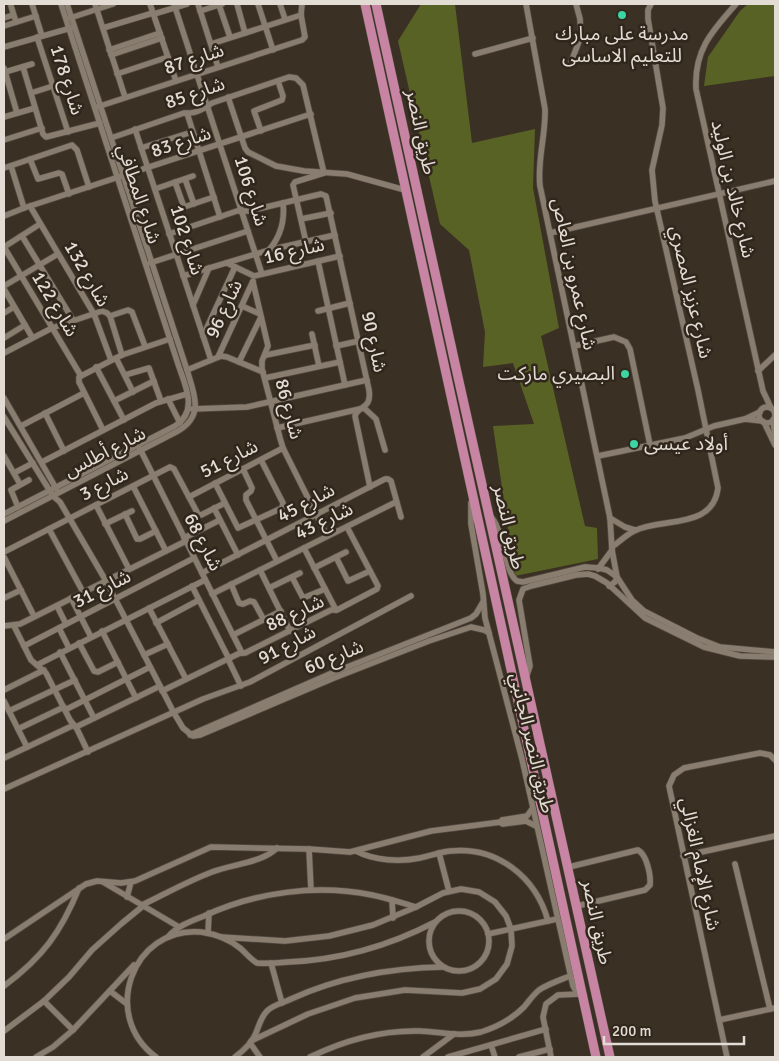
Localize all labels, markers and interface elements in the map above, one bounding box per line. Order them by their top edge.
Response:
marker: مدرسة على مبارك للتعليم الاساسى [616,9,628,21]
place label: مدرسة على مبارك للتعليم الاساسى [555,22,689,70]
street label: شارع 87 [161,38,227,81]
street label: شارع 178 [44,42,90,118]
street label: شارع 85 [162,72,228,115]
street label: طريق النصر [400,86,442,177]
street label: شارع خالد بن الوليد [704,118,761,261]
street label: شارع 83 [148,121,214,164]
street label: شارع المطافي [109,141,166,248]
street label: شارع 106 [228,153,274,229]
street label: شارع عمرو بن العاص [545,196,602,352]
street label: شارع 102 [164,202,210,278]
street label: شارع عزيز المصري [662,223,718,361]
street label: شارع 16 [261,232,327,271]
street label: شارع 132 [58,237,115,312]
street label: شارع 122 [25,267,84,342]
street label: شارع 96 [200,276,249,342]
street label: شارع 90 [355,309,392,375]
place label: البصيري ماركت [497,362,615,388]
marker: البصيري ماركت [619,368,631,380]
street label: شارع 86 [268,376,309,442]
street label: شارع أطلس [60,421,150,484]
place label: أولاد عيسى [644,432,728,456]
street label: شارع 51 [196,434,262,485]
marker: أولاد عيسى [628,438,640,450]
street label: شارع 3 [76,462,133,507]
street label: شارع 45 [273,478,339,529]
street label: طريق النصر [487,481,530,572]
street label: شارع 43 [291,497,357,546]
street label: شارع 68 [177,509,228,575]
street label: شارع 31 [69,564,135,615]
street label: شارع 88 [262,589,328,638]
street label: شارع 91 [254,620,320,671]
street label: شارع 60 [301,634,367,681]
street label: طريق النصر الجانبي [502,670,560,816]
street label: شارع الإمام الغزالي [672,795,726,933]
street label: طريق النصر [576,876,618,967]
scale bar [604,1014,744,1046]
text: 200 m [612,1022,652,1040]

